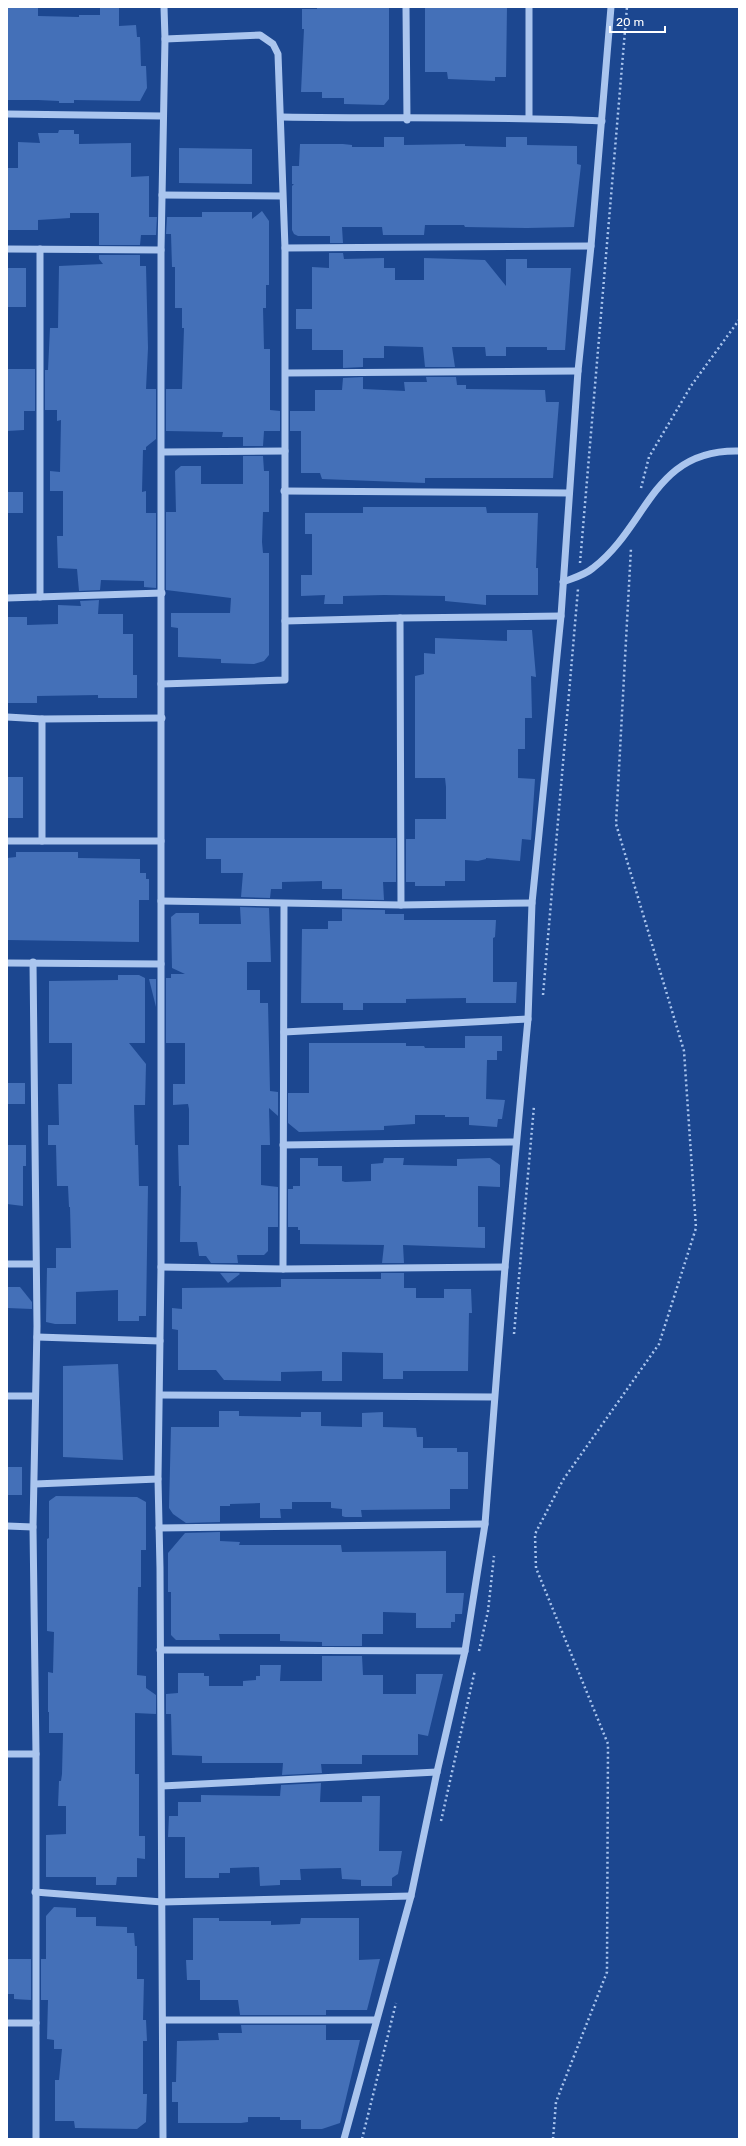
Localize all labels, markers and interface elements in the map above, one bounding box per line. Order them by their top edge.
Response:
scale bar [610,8,665,34]
text: 20 m [616,15,644,29]

